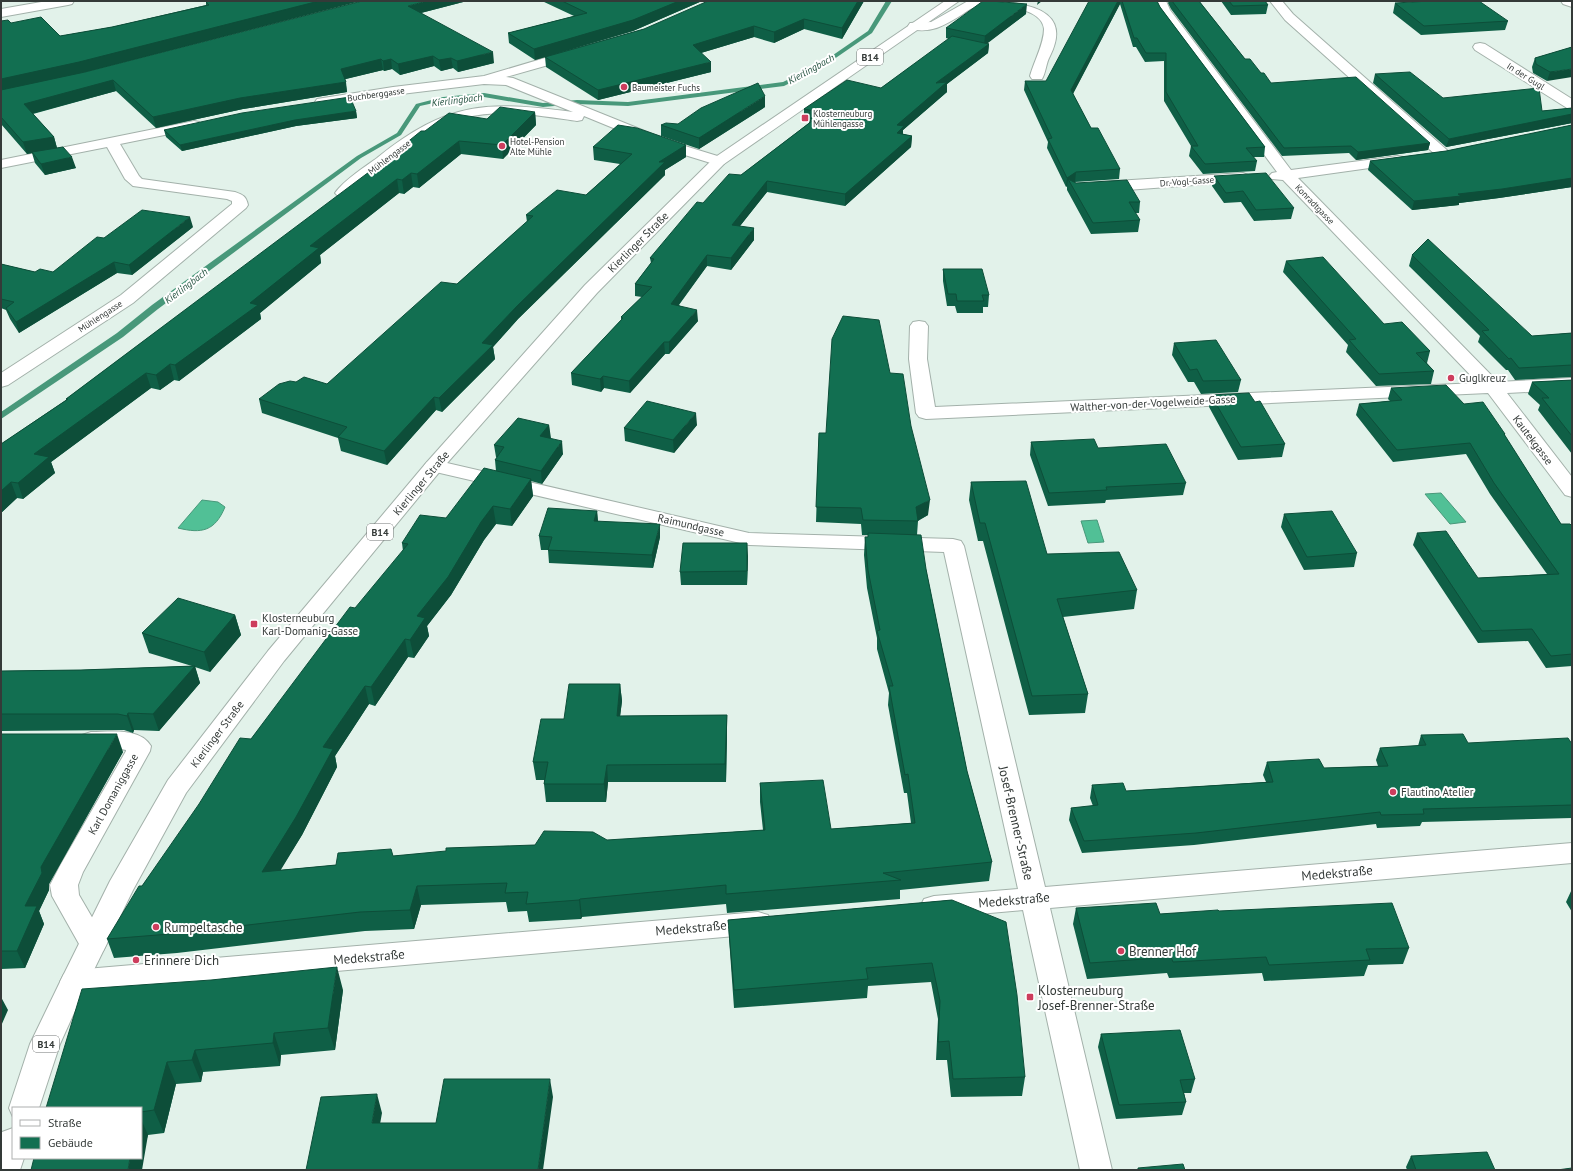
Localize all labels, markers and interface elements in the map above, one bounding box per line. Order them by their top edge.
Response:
road number: B14 [857,49,883,65]
water label: Kierlingbach [785,51,837,87]
street label: In der Gugl [1505,60,1547,92]
marker: Baumeister Fuchs [619,82,629,92]
place label: Baumeister Fuchs [632,82,700,93]
street label: Buchberggasse [347,84,406,103]
water label: Kierlingbach [431,90,483,110]
place label: Klosterneuburg Mühlengasse [813,108,872,129]
marker: Klosterneuburg Mühlengasse [800,113,810,123]
place label: Hotel-Pension Alte Mühle [510,136,564,157]
street label: Mühlengasse [366,137,413,177]
marker: Hotel-Pension Alte Mühle [497,141,507,151]
street label: Dr.-Vogl-Gasse [1159,174,1215,188]
street label: Konradtgasse [1293,182,1337,227]
street label: Kierlinger Straße [605,208,672,275]
water label: Kierlingbach [162,265,210,307]
street label: Mühlengasse [76,297,125,334]
place label: Guglkreuz [1459,371,1506,385]
marker: Guglkreuz [1446,373,1456,383]
street label: Walther-von-der-Vogelweide-Gasse [1070,392,1236,414]
street label: Kautekgasse [1510,412,1556,468]
street label: Kierlinger Straße [390,447,452,518]
street label: Raimundgasse [656,511,726,540]
road number: B14 [367,524,393,540]
place label: Klosterneuburg Karl-Domanig-Gasse [262,611,359,638]
marker: Klosterneuburg Karl-Domanig-Gasse [249,619,259,629]
street label: Kierlinger Straße [187,697,247,770]
street label: Karl Domaniggasse [85,751,141,837]
street label: Josef-Brenner-Straße [994,763,1037,882]
place label: Flautino Atelier [1401,785,1474,799]
marker: Flautino Atelier [1388,787,1398,797]
street label: Medekstraße [1301,861,1373,885]
street label: Medekstraße [978,888,1050,912]
street label: Medekstraße [655,916,727,940]
place label: Rumpeltasche [164,919,243,936]
marker: Rumpeltasche [151,922,161,932]
place label: Brenner Hof [1129,943,1197,960]
street label: Medekstraße [333,945,405,969]
marker: Brenner Hof [1116,946,1126,956]
place label: Erinnere Dich [144,952,219,969]
marker: Erinnere Dich [131,955,141,965]
place label: Klosterneuburg Josef-Brenner-Straße [1037,982,1155,1014]
marker: Klosterneuburg Josef-Brenner-Straße [1025,992,1035,1002]
road number: B14 [33,1036,59,1052]
legend [12,1107,142,1159]
text: Straße [48,1115,82,1130]
text: Gebäude [48,1135,93,1150]

